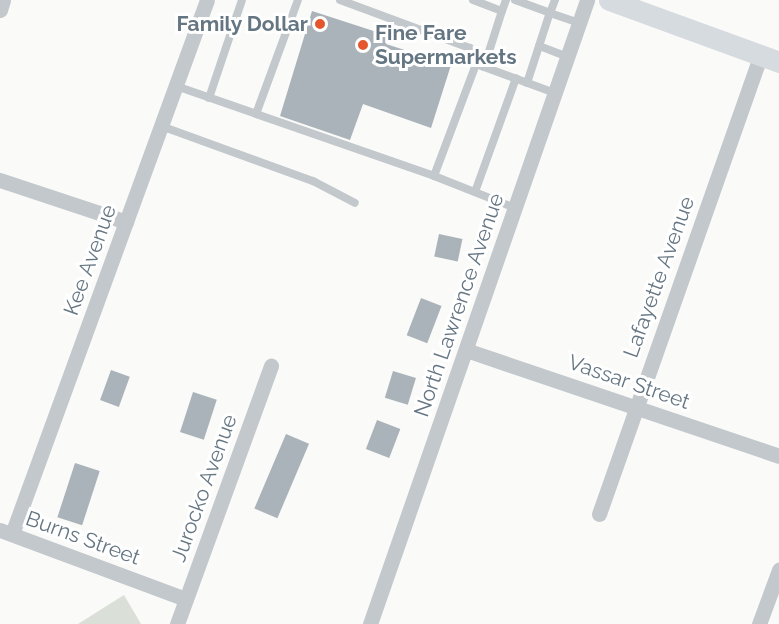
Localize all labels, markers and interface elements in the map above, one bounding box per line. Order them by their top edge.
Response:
place label: Family Dollar [176,11,308,37]
marker: Family Dollar [313,17,327,31]
place label: Fine Fare Supermarkets [375,20,517,70]
marker: Fine Fare Supermarkets [356,38,370,52]
street label: North Lawrence Avenue [409,190,509,420]
street label: Lafayette Avenue [618,193,700,361]
street label: Kee Avenue [58,201,122,319]
street label: Vassar Street [565,349,693,415]
street label: Jurocko Avenue [166,411,242,565]
street label: Burns Street [22,506,144,570]

